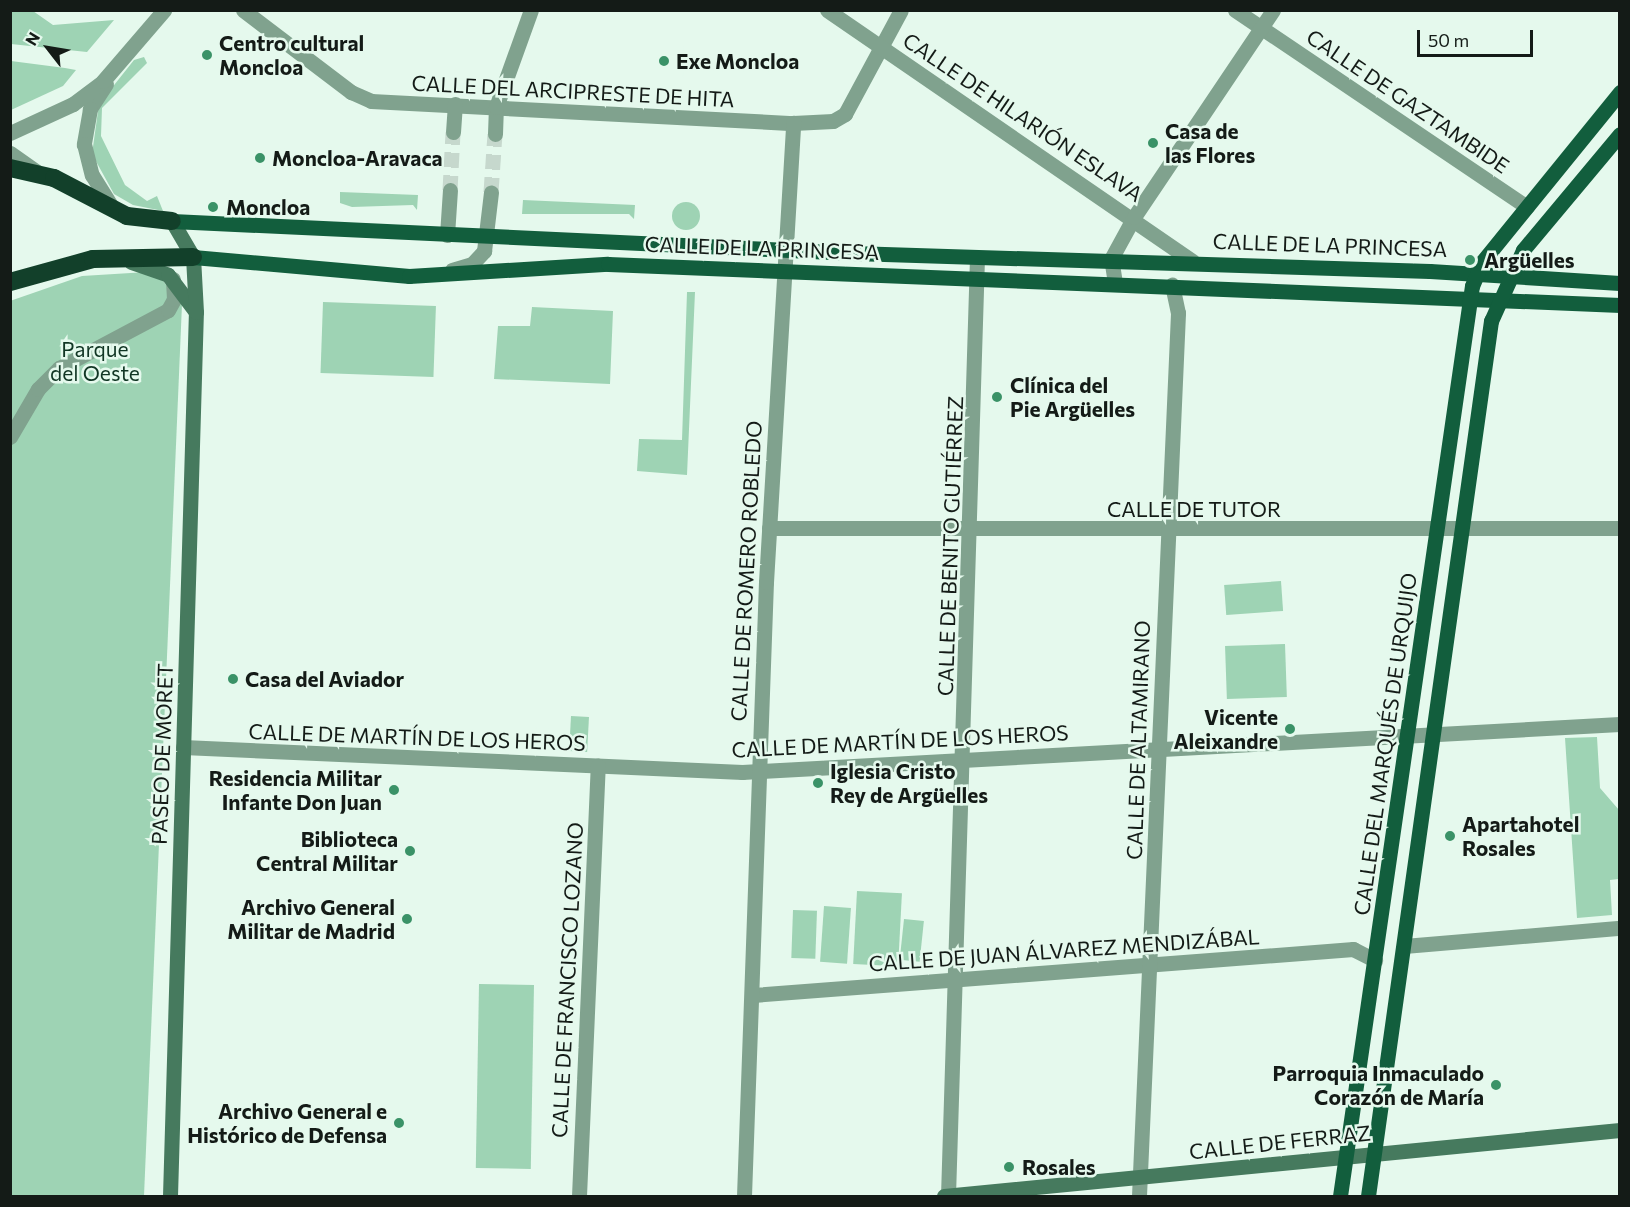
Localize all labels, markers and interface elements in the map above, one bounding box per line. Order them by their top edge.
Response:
north arrow [18,18,78,78]
scale bar [1420,18,1536,56]
street label: CALLE DE GAZTAMBIDE [1302,24,1514,178]
street label: CALLE DE HILARIÓN ESLAVA [898,27,1148,207]
text: N [21,28,43,49]
text: 50 m [1428,29,1469,51]
place label: Centro cultural Moncloa [219,30,364,80]
marker: Centro cultural Moncloa [200,48,214,62]
place label: Exe Moncloa [676,48,799,74]
marker: Exe Moncloa [657,54,671,68]
street label: CALLE DEL ARCIPRESTE DE HITA [411,70,735,112]
place label: Casa de las Flores [1165,118,1255,168]
marker: Casa de las Flores [1146,136,1160,150]
place label: Moncloa-Aravaca [272,145,443,171]
marker: Moncloa-Aravaca [253,151,267,165]
place label: Moncloa [226,194,310,220]
marker: Moncloa [204,198,222,216]
street label: CALLE DE LA PRINCESA [1212,228,1448,262]
street label: CALLE DE LA PRINCESA [644,231,880,265]
place label: Argüelles [1484,247,1575,273]
marker: Argüelles [1461,251,1479,269]
park label: Parque del Oeste [50,336,140,386]
place label: Clínica del Pie Argüelles [1010,372,1135,422]
marker: Clínica del Pie Argüelles [988,388,1006,406]
street label: CALLE DE BENITO GUTIÉRREZ [932,396,968,696]
street label: CALLE DE ROMERO ROBLEDO [726,420,766,722]
street label: CALLE DE TUTOR [1107,496,1281,522]
street label: CALLE DEL MARQUÉS DE URQUIJO [1348,571,1422,917]
street label: CALLE DE ALTAMIRANO [1121,620,1155,860]
street label: PASEO DE MORET [146,663,178,845]
place label: Casa del Aviador [245,666,404,692]
marker: Casa del Aviador [226,672,240,686]
place label: Vicente Aleixandre [1173,704,1278,754]
street label: CALLE DE MARTÍN DE LOS HEROS [248,719,586,755]
street label: CALLE DE MARTÍN DE LOS HEROS [731,720,1069,762]
marker: Vicente Aleixandre [1283,722,1297,736]
place label: Iglesia Cristo Rey de Argüelles [830,758,988,808]
place label: Residencia Militar Infante Don Juan [209,765,382,815]
marker: Iglesia Cristo Rey de Argüelles [811,776,825,790]
marker: Residencia Militar Infante Don Juan [387,783,401,797]
place label: Apartahotel Rosales [1462,811,1579,861]
street label: CALLE DE FRANCISCO LOZANO [546,822,588,1138]
place label: Biblioteca Central Militar [256,826,398,876]
marker: Apartahotel Rosales [1443,829,1457,843]
marker: Biblioteca Central Militar [403,844,417,858]
place label: Archivo General Militar de Madrid [227,894,395,944]
marker: Archivo General Militar de Madrid [400,912,414,926]
street label: CALLE DE JUAN ÁLVAREZ MENDIZÁBAL [868,924,1260,976]
place label: Parroquia Inmaculado Corazón de María [1273,1060,1484,1110]
marker: Parroquia Inmaculado Corazón de María [1489,1078,1503,1092]
place label: Archivo General e Histórico de Defensa [187,1098,387,1148]
marker: Archivo General e Histórico de Defensa [392,1116,406,1130]
street label: CALLE DE FERRAZ [1188,1120,1372,1164]
place label: Rosales [1022,1154,1096,1180]
marker: Rosales [1000,1158,1018,1176]

